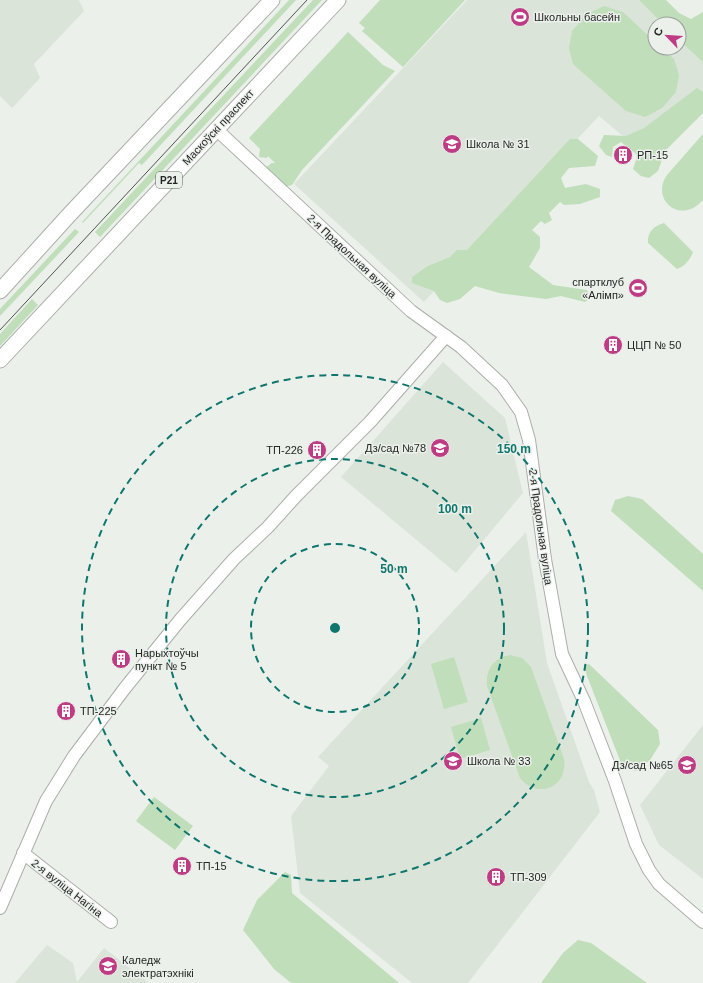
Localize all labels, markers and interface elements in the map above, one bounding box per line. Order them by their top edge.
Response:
sports icon: Школьны басейн [509,6,531,28]
place label: Школьны басейн [534,11,620,23]
north arrow [647,16,687,56]
text: С [651,26,665,38]
street label: Маскоўскі праспект [180,87,256,167]
school or university icon: Школа № 31 [441,133,463,155]
place label: Школа № 31 [466,138,530,150]
building icon: РП-15 [612,144,634,166]
place label: РП-15 [637,149,668,161]
road number: Р21 [156,172,182,188]
street label: 2-я Прадольная вуліца [305,212,399,301]
place label: спартклуб «Алімп» [572,276,624,301]
sports icon: спартклуб «Алімп» [627,277,649,299]
building icon: ЦЦП № 50 [602,334,624,356]
place label: ЦЦП № 50 [627,339,681,351]
school or university icon: Дз/сад №78 [429,437,451,459]
building icon: ТП-226 [306,439,328,461]
place label: Дз/сад №78 [365,442,426,454]
text: 150 m [497,442,531,456]
place label: ТП-226 [266,444,303,456]
street label: 2-я Прадольная вуліца [527,468,555,586]
text: 100 m [438,502,472,516]
text: 50 m [380,562,408,576]
centre of rings [328,621,342,635]
place label: Нарыхтоўчы пункт № 5 [135,647,199,672]
building icon: Нарыхтоўчы пункт № 5 [110,648,132,670]
building icon: ТП-225 [55,700,77,722]
place label: ТП-225 [80,705,117,717]
school or university icon: Школа № 33 [442,750,464,772]
school or university icon: Дз/сад №65 [676,754,698,776]
place label: Школа № 33 [467,755,531,767]
place label: Дз/сад №65 [612,759,673,771]
building icon: ТП-15 [171,855,193,877]
street label: 2-я вуліца Нагіна [29,857,106,920]
place label: ТП-15 [196,860,227,872]
building icon: ТП-309 [485,866,507,888]
place label: ТП-309 [510,871,547,883]
place label: Каледж электратэхнікі [122,954,194,979]
school or university icon: Каледж электратэхнікі [97,955,119,977]

